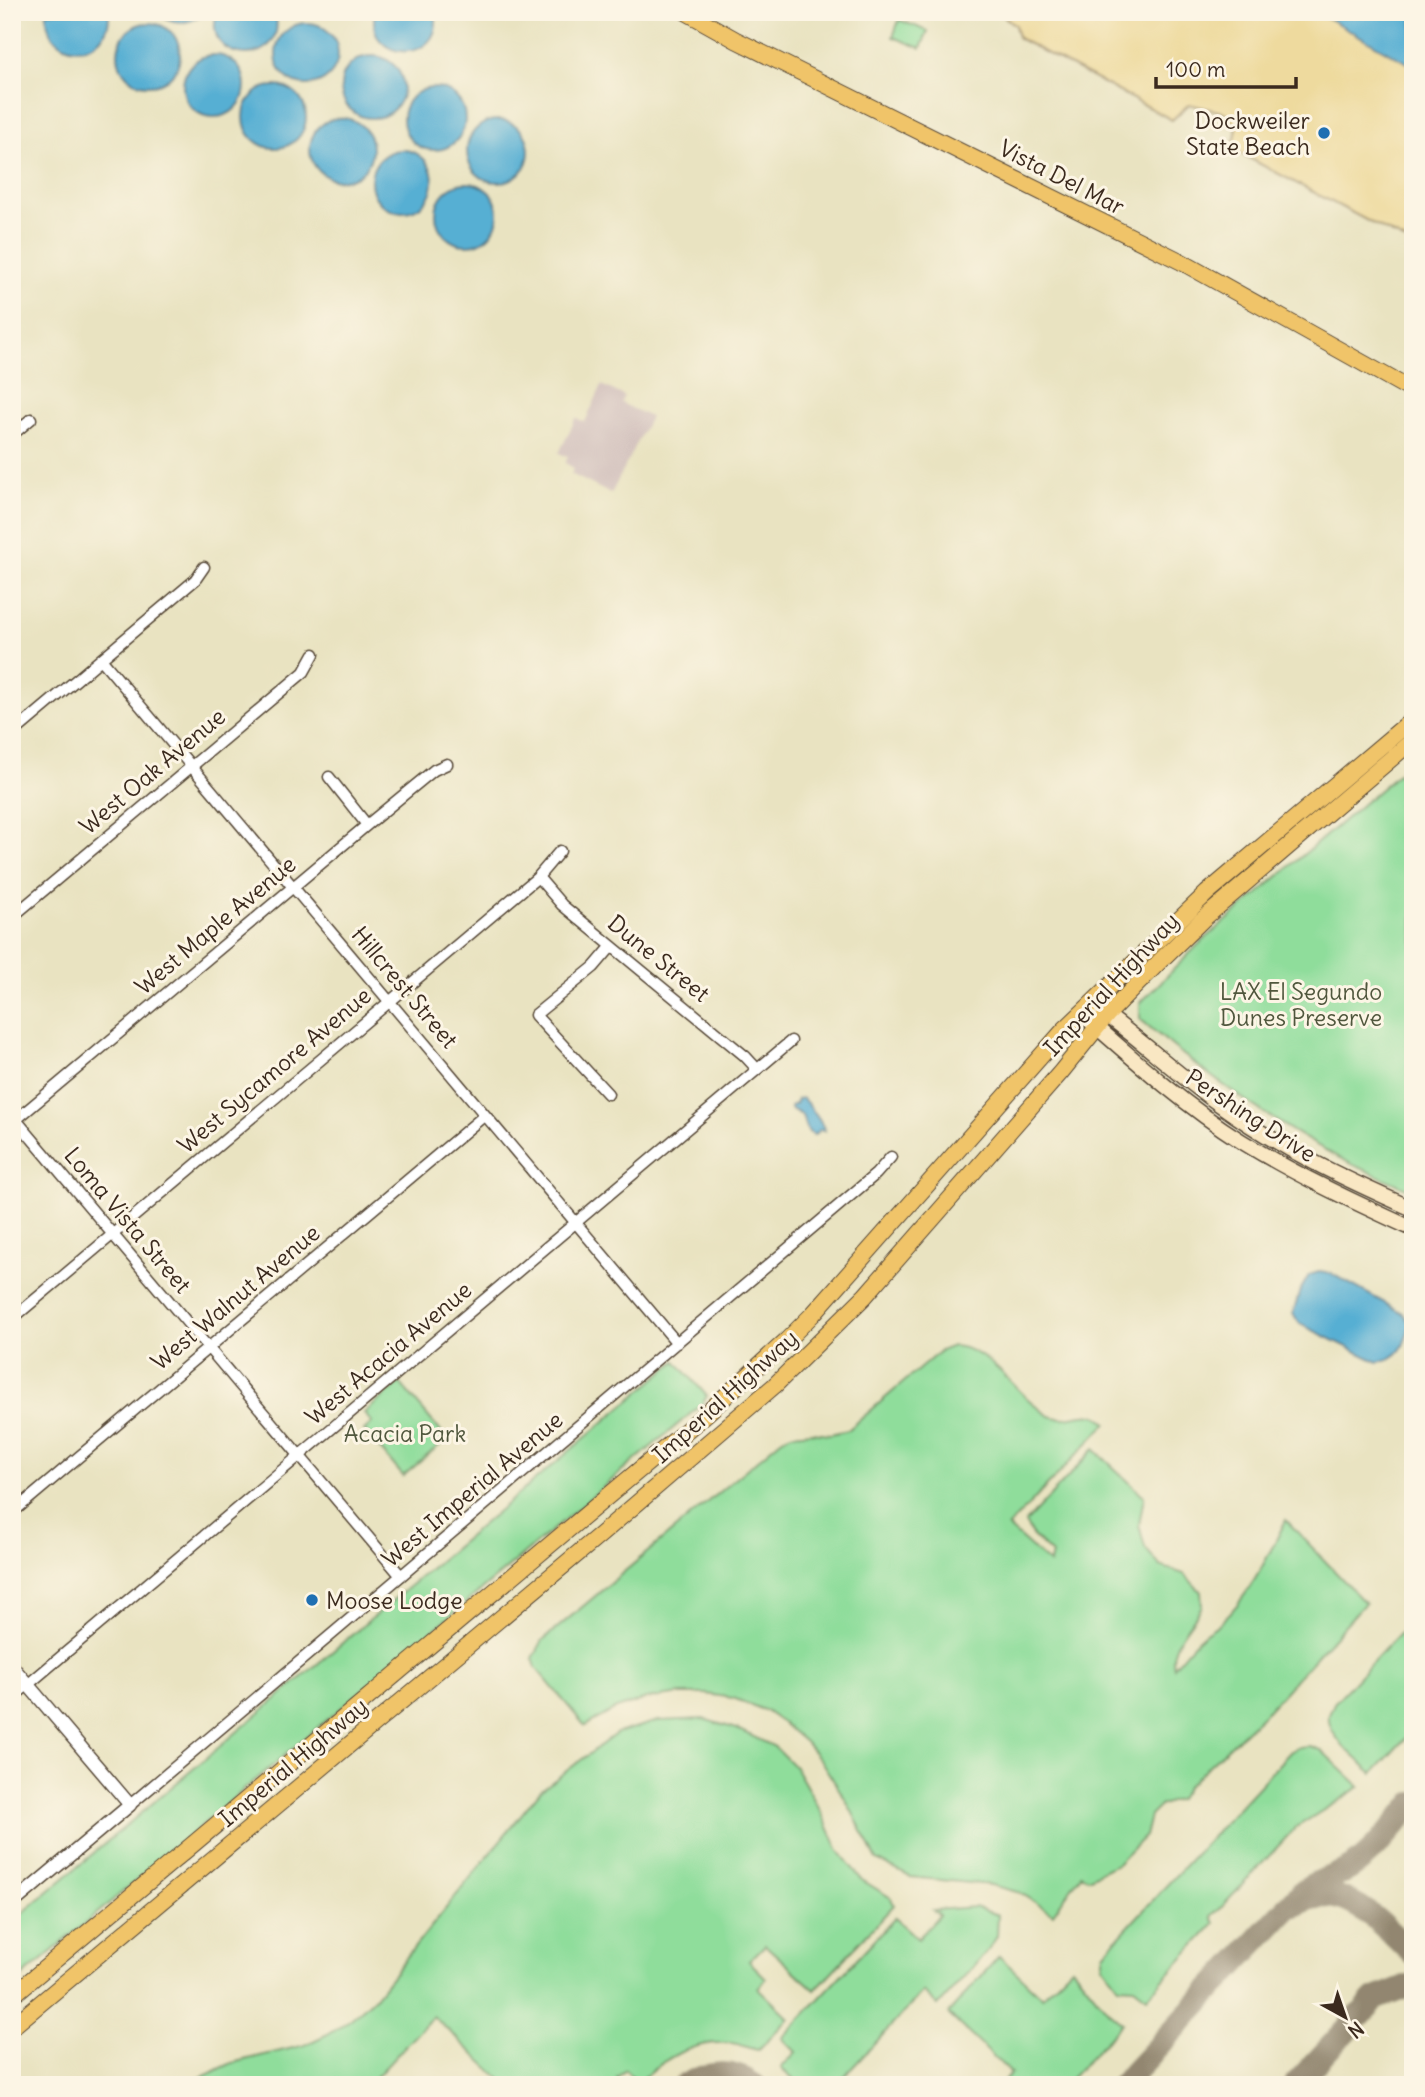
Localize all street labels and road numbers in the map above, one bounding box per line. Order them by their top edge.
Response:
street label: Vista Del Mar [995,133,1130,221]
street label: West Oak Avenue [73,702,231,840]
street label: West Maple Avenue [129,849,301,1001]
street label: Imperial Highway [1037,906,1185,1062]
street label: Dune Street [602,908,716,1008]
street label: Hillcrest Street [346,920,464,1054]
street label: West Sycamore Avenue [171,981,377,1159]
street label: Pershing Drive [1180,1062,1322,1168]
street label: Loma Vista Street [58,1141,198,1299]
street label: West Walnut Avenue [145,1218,325,1376]
street label: West Acacia Avenue [299,1275,477,1431]
street label: Imperial Highway [646,1323,804,1469]
street label: West Imperial Avenue [376,1405,568,1573]
street label: Imperial Highway [213,1691,373,1833]

